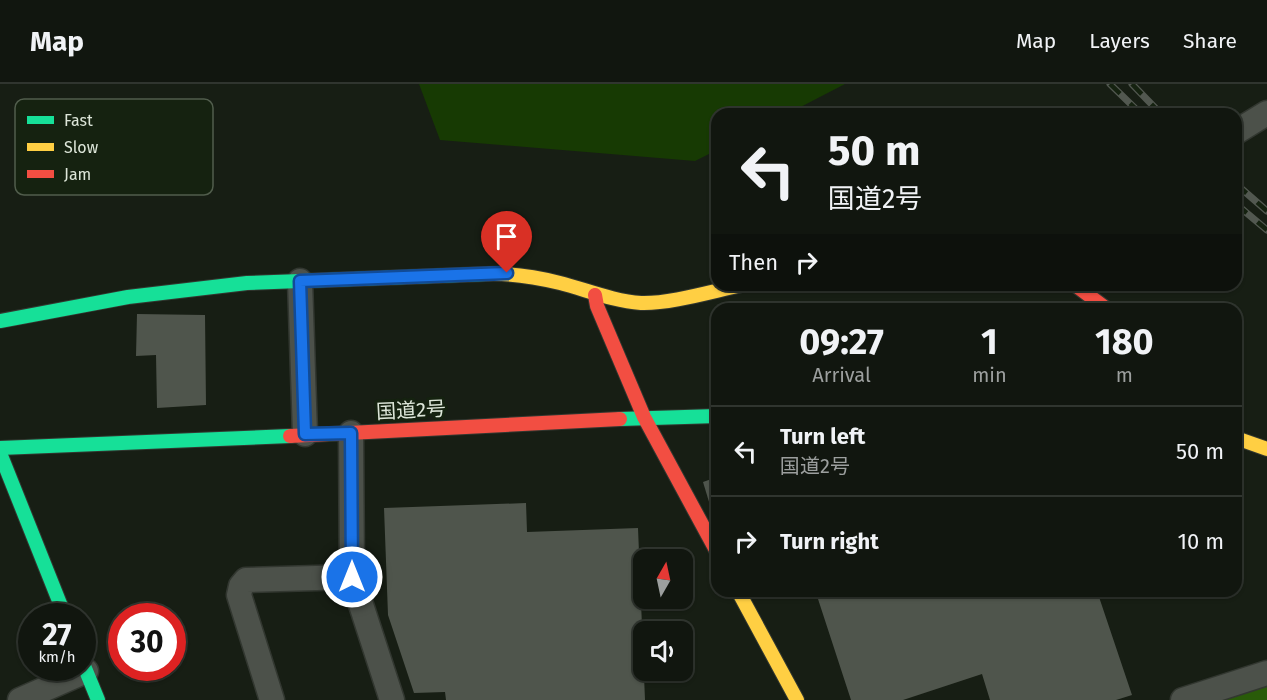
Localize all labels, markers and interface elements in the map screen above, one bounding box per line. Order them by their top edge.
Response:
text: Map [30,25,84,58]
text: Map [1016,28,1056,54]
text: Layers [1089,28,1150,54]
text: Share [1183,28,1237,54]
legend [15,99,213,195]
text: Fast [64,111,93,130]
text: 50 m [828,126,921,176]
icon: left [729,132,807,210]
text: Slow [64,138,99,157]
text: Jam [64,165,91,184]
text: 国道2号 [828,183,922,215]
pin [481,211,532,273]
icon: arrive [490,220,523,253]
icon: right [790,246,823,279]
text: Then [729,249,778,276]
text: 09:27 [799,320,884,364]
text: 1 [981,320,998,364]
text: 180 [1095,320,1154,364]
text: Arrival [812,363,871,387]
text: min [972,363,1007,387]
text: m [1116,363,1133,387]
street label: 国道2号 [375,396,447,424]
text: Turn left [780,423,865,450]
icon: left [729,435,762,468]
text: 50 m [1176,438,1224,465]
text: 国道2号 [780,454,850,478]
icon: right [729,525,762,558]
text: Turn right [780,528,879,555]
text: 10 m [1178,528,1224,555]
position arrow [320,545,384,609]
north arrow [633,549,693,609]
map controls [633,549,693,681]
speed limit sign: 30 [108,603,186,681]
text: 27 [42,617,72,653]
button: sound [633,621,693,681]
text: km/h [38,648,76,666]

